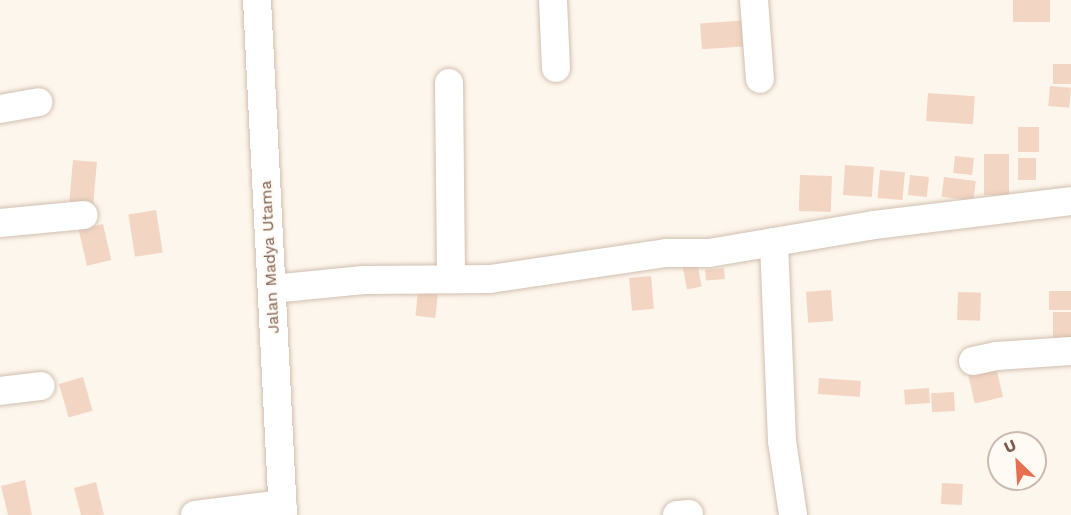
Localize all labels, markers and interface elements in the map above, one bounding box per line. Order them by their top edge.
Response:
street label: Jalan Madya Utama [256,180,284,334]
north arrow [987,431,1047,491]
text: U [1001,435,1019,457]

